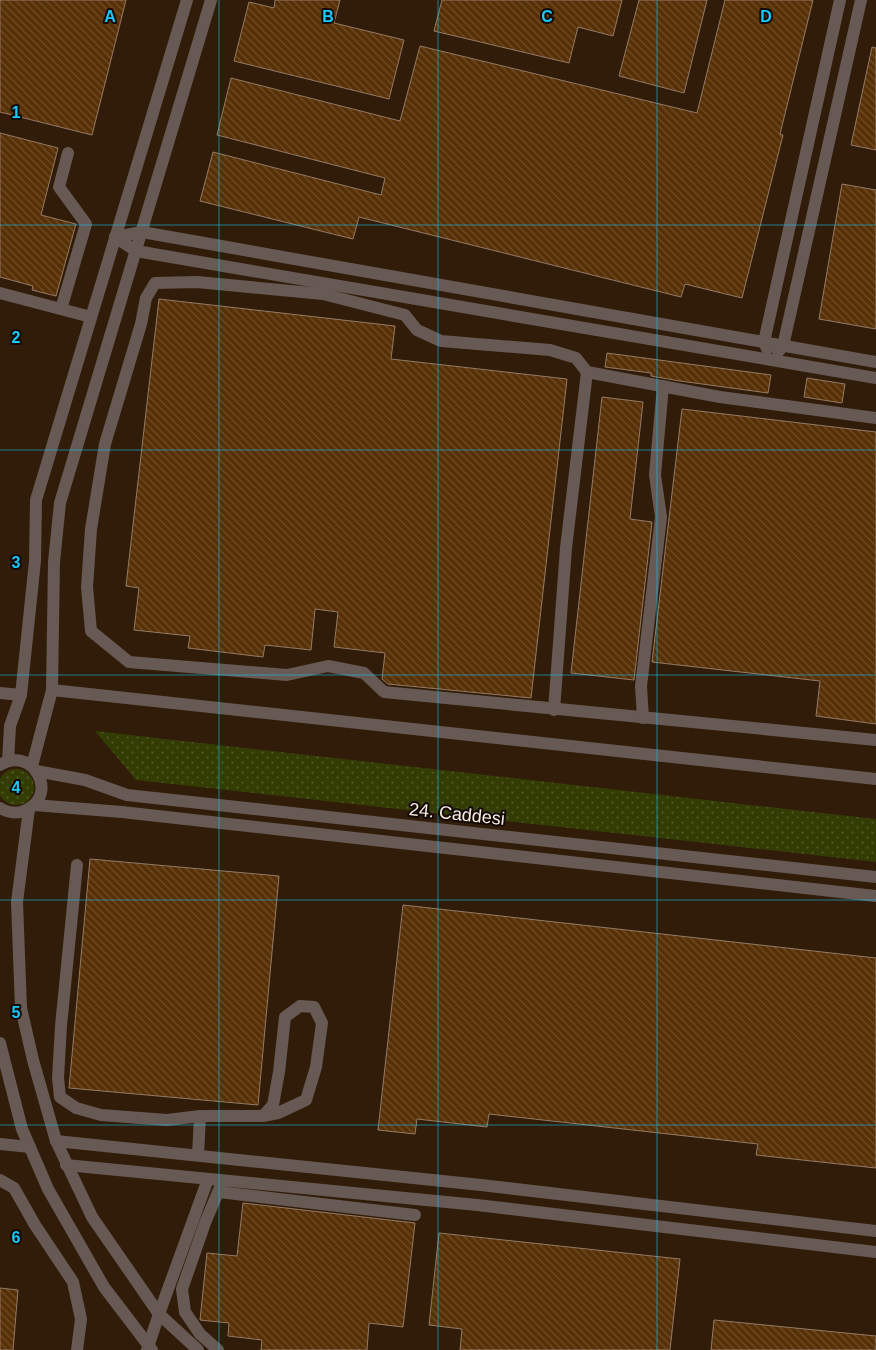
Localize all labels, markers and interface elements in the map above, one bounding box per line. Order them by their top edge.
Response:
text: A [104,8,116,25]
text: B [322,8,334,25]
text: C [541,8,553,25]
text: D [760,8,772,25]
text: 1 [12,104,21,121]
text: 2 [12,329,21,346]
text: 3 [12,554,21,571]
text: 4 [12,779,21,796]
street label: 24. Caddesi [408,799,506,829]
text: 5 [12,1004,21,1021]
text: 6 [12,1229,21,1246]

